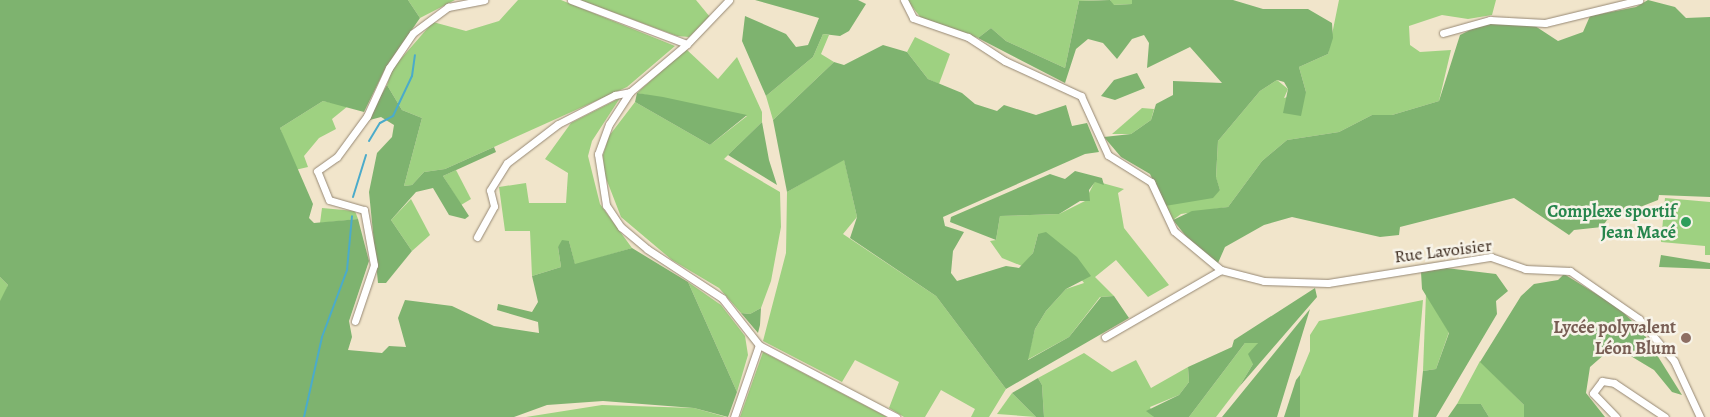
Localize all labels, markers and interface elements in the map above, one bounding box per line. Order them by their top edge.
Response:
place label: Complexe sportif Jean Macé [1547,201,1676,243]
marker: Complexe sportif Jean Macé [1680,216,1692,228]
street label: Rue Lavoisier [1393,234,1493,268]
place label: Lycée polyvalent Léon Blum [1553,317,1676,359]
marker: Lycée polyvalent Léon Blum [1680,332,1692,344]

